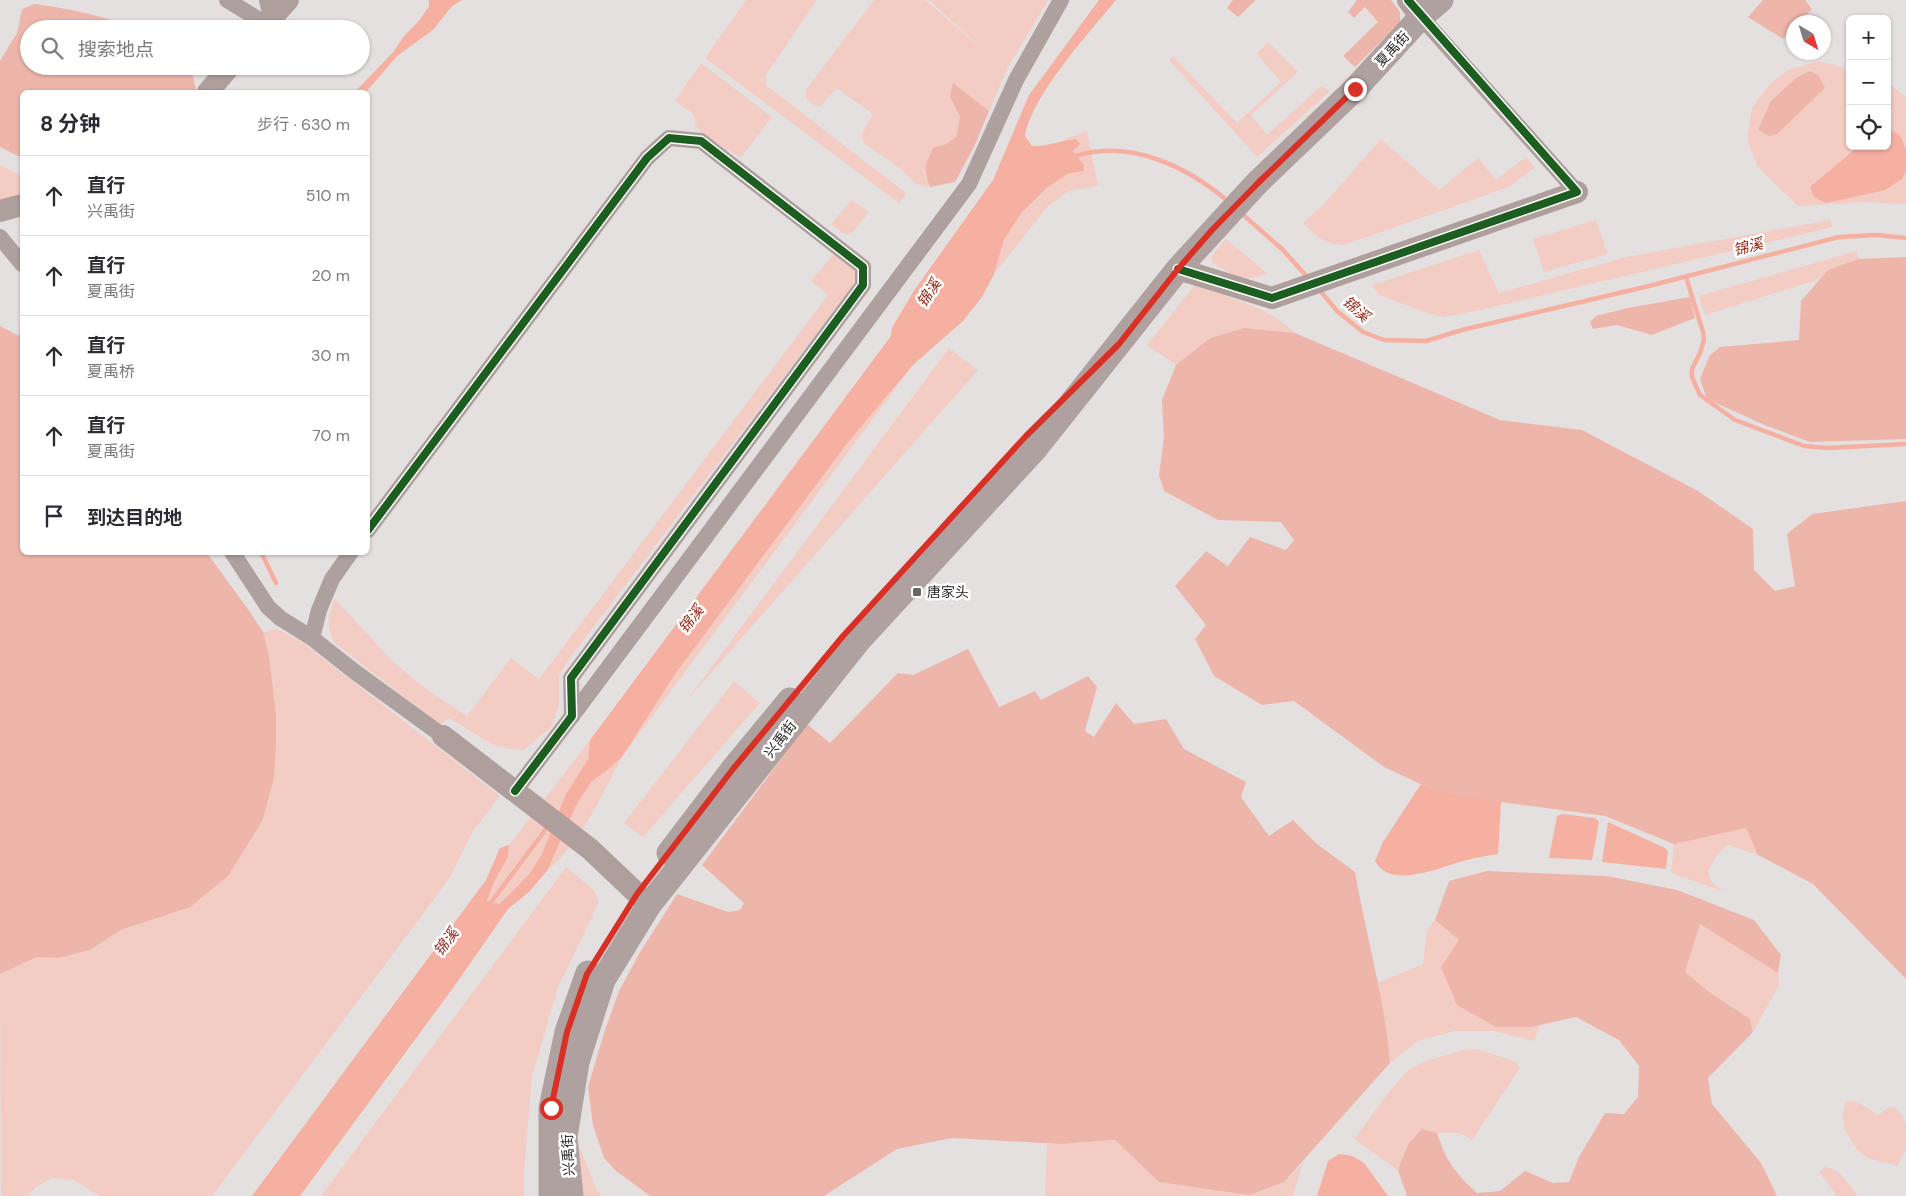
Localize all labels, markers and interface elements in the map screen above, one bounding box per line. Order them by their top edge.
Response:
north arrow [1786,15,1831,60]
map controls [1846,15,1891,150]
button: + [1846,15,1891,60]
search box [20,20,370,75]
street label: 夏禹街 [1371,28,1413,70]
icon: search [38,34,66,62]
text: 搜索地点 [78,37,154,62]
button: − [1846,60,1891,105]
route end [1344,78,1367,101]
button: locate [1846,105,1891,150]
text: 8 分钟 [40,110,100,138]
text: 步行 · 630 m [257,114,350,135]
text: 直行 [87,173,125,198]
icon: ahead [40,182,68,210]
text: 510 m [306,185,350,206]
text: 兴禹街 [87,201,135,222]
water label: 锦溪 [1731,233,1767,260]
text: 直行 [87,253,125,278]
icon: ahead [40,262,68,290]
text: 20 m [311,265,350,286]
water label: 锦溪 [912,273,947,311]
text: 夏禹街 [87,281,135,302]
water label: 锦溪 [1338,292,1375,328]
text: 直行 [87,333,125,358]
icon: ahead [40,342,68,370]
text: 30 m [311,345,350,366]
text: 夏禹桥 [87,361,135,382]
text: 直行 [87,413,125,438]
icon: ahead [40,422,68,450]
text: 70 m [312,425,350,446]
text: 夏禹街 [87,441,135,462]
icon: arrive [40,502,68,530]
text: 到达目的地 [87,505,182,530]
place label: 唐家头 [927,583,969,601]
marker: 唐家头 [911,586,923,598]
water label: 锦溪 [674,599,709,637]
street label: 兴禹街 [760,717,800,761]
water label: 锦溪 [429,922,464,960]
route start [540,1097,563,1120]
street label: 兴禹街 [558,1134,578,1176]

